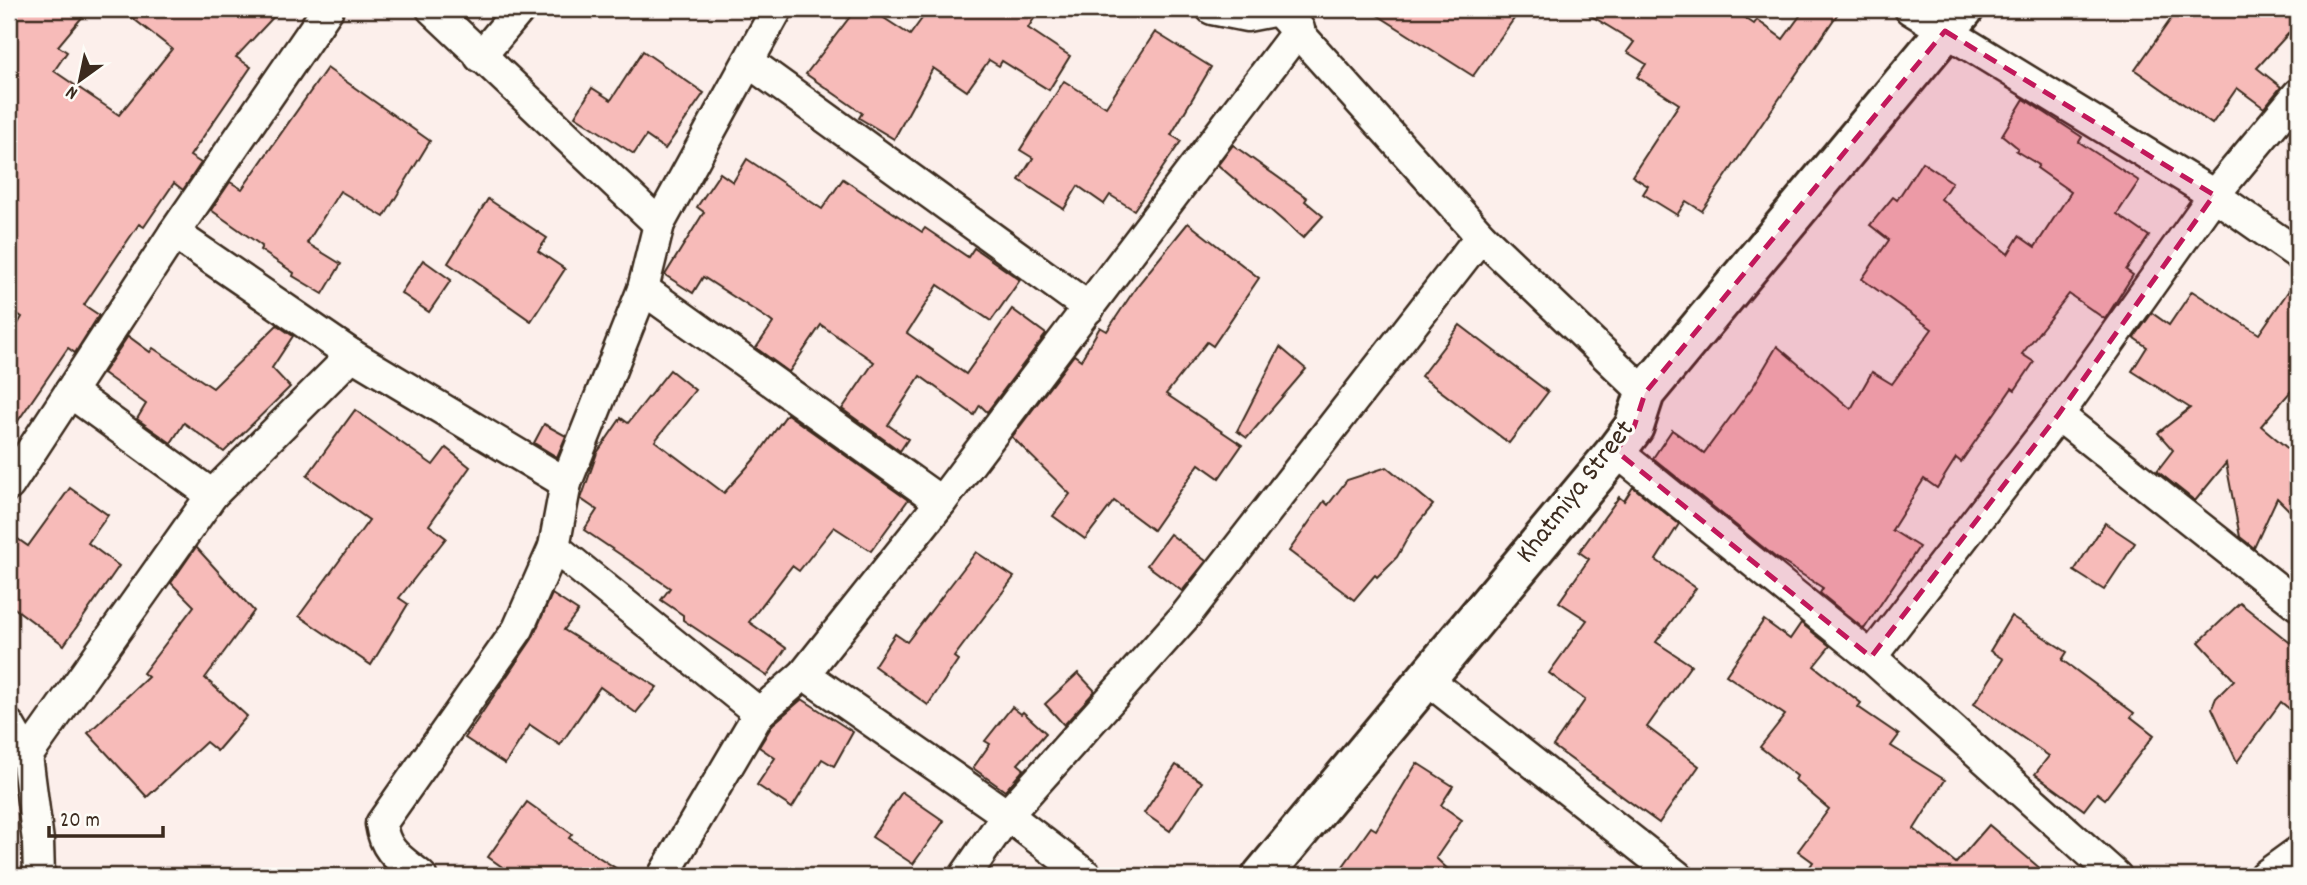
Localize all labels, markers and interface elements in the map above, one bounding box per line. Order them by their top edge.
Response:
north arrow [46,46,116,116]
text: N [61,77,84,105]
street label: Khatmiya Street [1508,413,1646,573]
scale bar [49,794,163,838]
text: 20 m [60,807,100,837]

